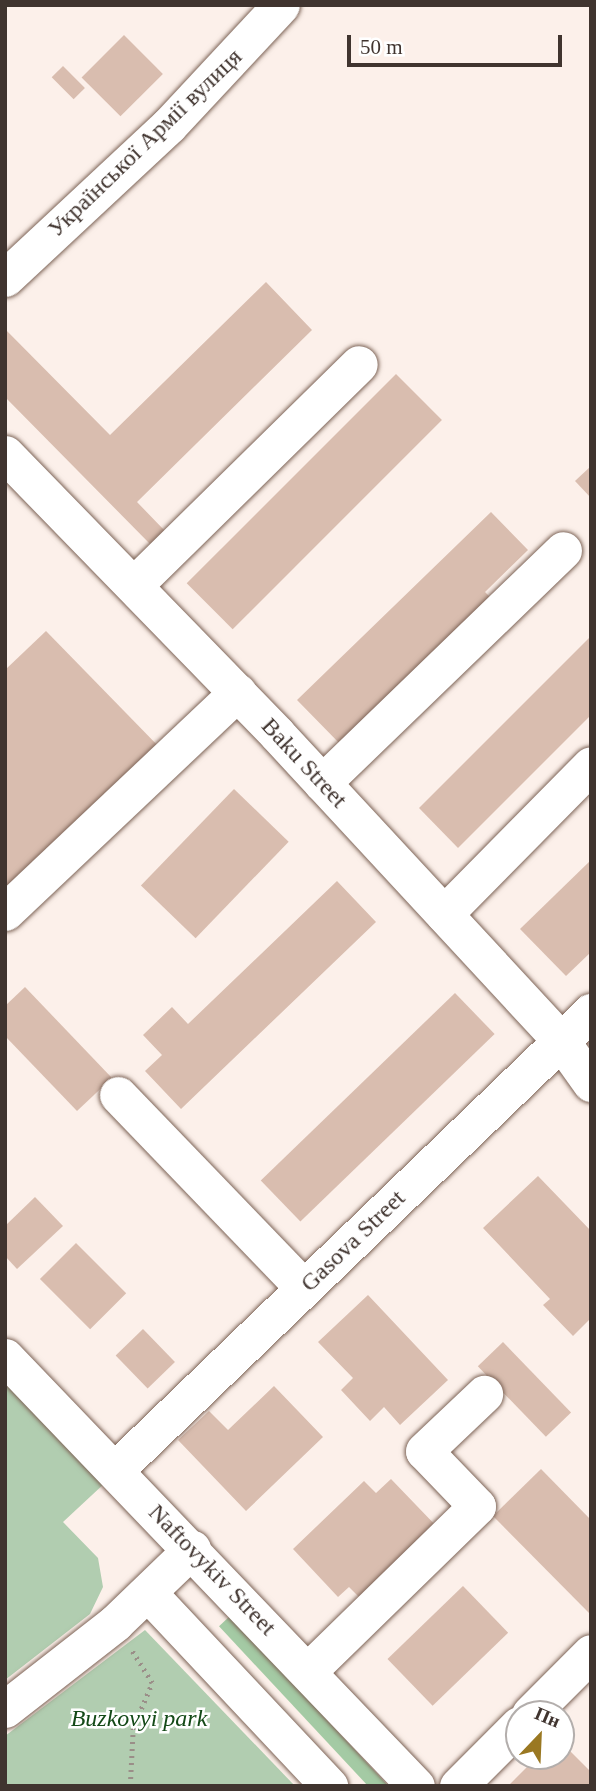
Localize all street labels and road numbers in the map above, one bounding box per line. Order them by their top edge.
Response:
street label: Української Армії вулиця [42,43,248,243]
street label: Baku Street [255,712,353,814]
street label: Gasova Street [295,1184,411,1298]
street label: Naftovykiv Street [142,1498,282,1642]

